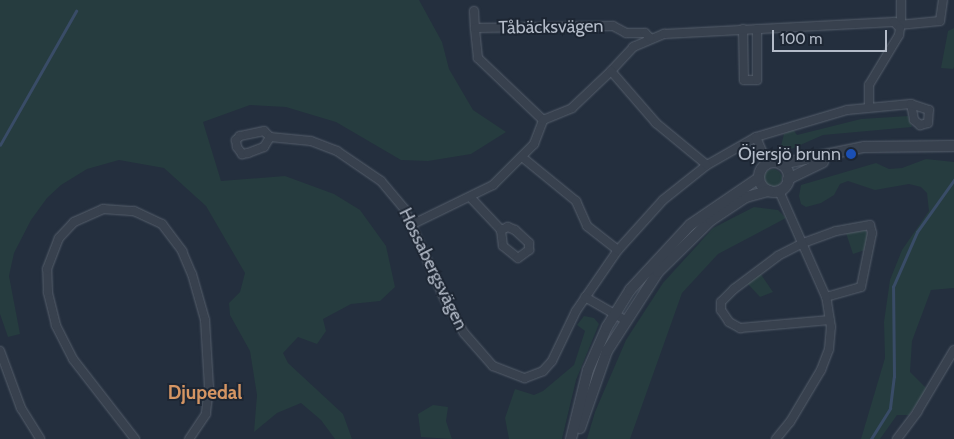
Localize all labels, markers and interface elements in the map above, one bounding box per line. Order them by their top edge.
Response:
street label: Tåbäcksvägen [498,15,604,39]
scale bar [774,20,889,52]
text: 100 m [780,30,822,48]
place label: Öjersjö brunn [738,143,841,165]
marker: Öjersjö brunn [845,148,857,160]
street label: Hossabergsvägen [394,205,472,333]
district label: Djupedal [168,382,242,404]

